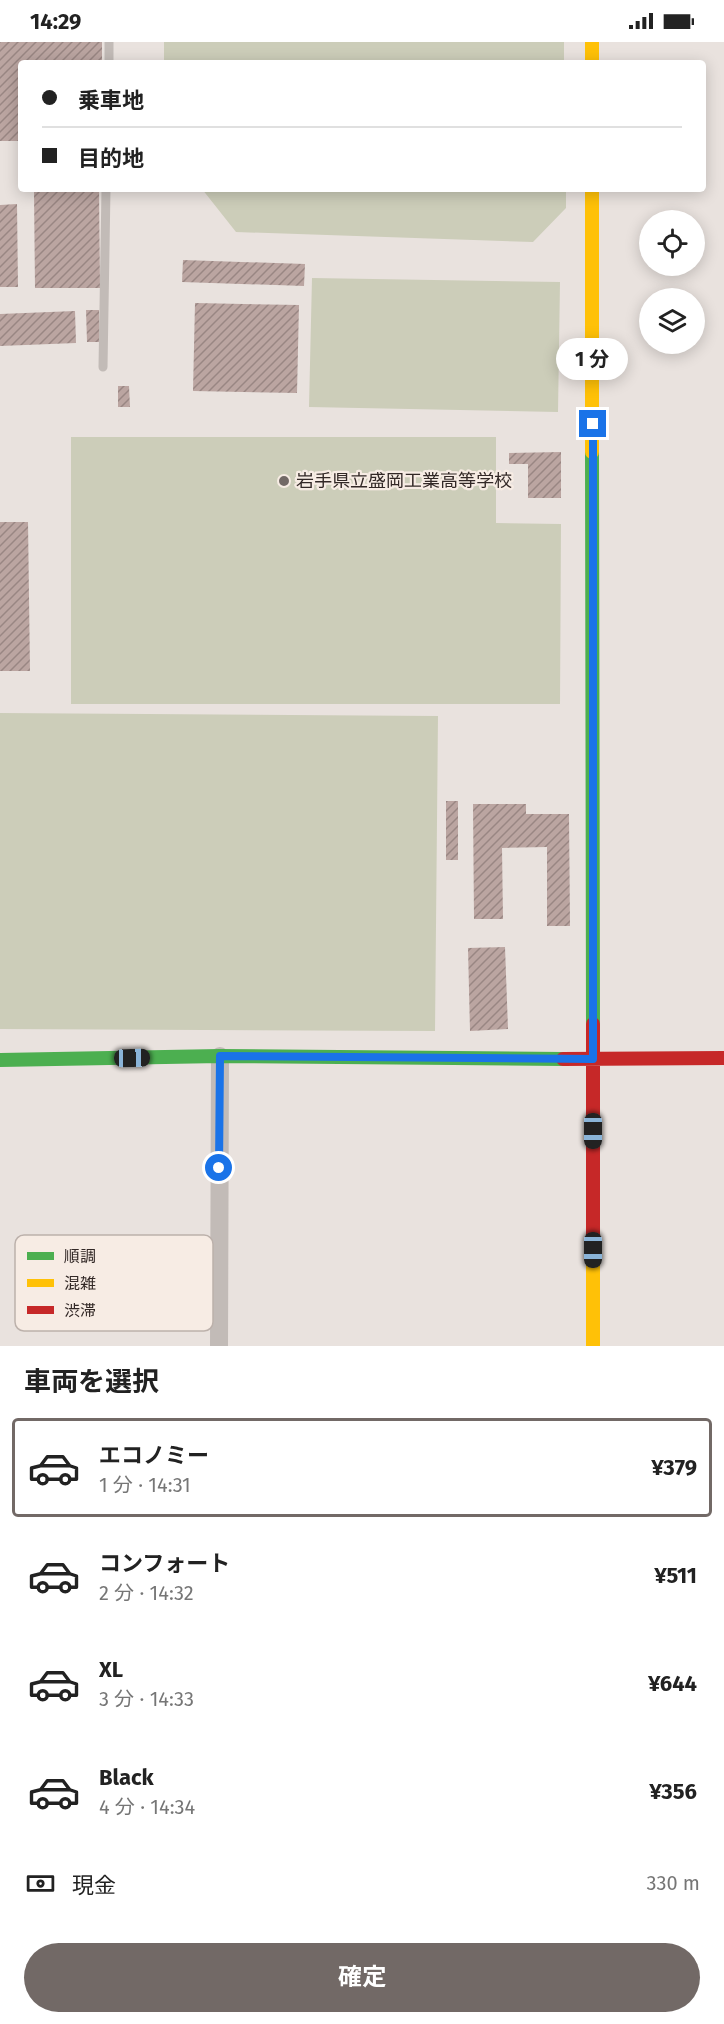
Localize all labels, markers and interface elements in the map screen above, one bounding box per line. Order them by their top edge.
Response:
text: 14:29 [30,8,81,35]
text: 乗車地 [78,87,144,114]
text: 目的地 [78,145,144,172]
map controls [639,210,705,354]
button: locate [639,210,705,276]
button: layers [639,288,705,354]
callout: 1 分 [557,337,629,379]
text: 1 分 [575,347,609,371]
route end [579,410,606,437]
place label: 岩手県立盛岡工業高等学校 [296,470,512,492]
marker: 岩手県立盛岡工業高等学校 [277,474,291,488]
car [114,1049,150,1067]
car [584,1113,602,1149]
route start [205,1154,232,1181]
car [584,1232,602,1268]
legend [15,1235,213,1331]
text: 順調 [64,1247,96,1266]
text: 混雑 [64,1274,96,1293]
text: 渋滞 [64,1301,96,1320]
text: 車両を選択 [24,1366,159,1398]
icon: car [27,1441,81,1495]
text: エコノミー [99,1442,209,1469]
text: ¥379 [651,1454,697,1481]
text: 1 分 · 14:31 [99,1473,191,1497]
icon: car [27,1549,81,1603]
text: コンフォート [99,1550,230,1577]
text: ¥511 [654,1562,697,1589]
text: 2 分 · 14:32 [99,1581,194,1605]
text: XL [99,1656,123,1683]
icon: car [27,1657,81,1711]
text: ¥644 [648,1670,697,1697]
text: 3 分 · 14:33 [99,1687,194,1711]
text: Black [99,1764,154,1791]
icon: car [27,1765,81,1819]
text: ¥356 [649,1778,697,1805]
text: 4 分 · 14:34 [99,1795,195,1819]
icon: cash [24,1867,57,1900]
text: 330 m [646,1871,700,1895]
text: 現金 [72,1872,116,1899]
button: 確定 [24,1943,700,2012]

